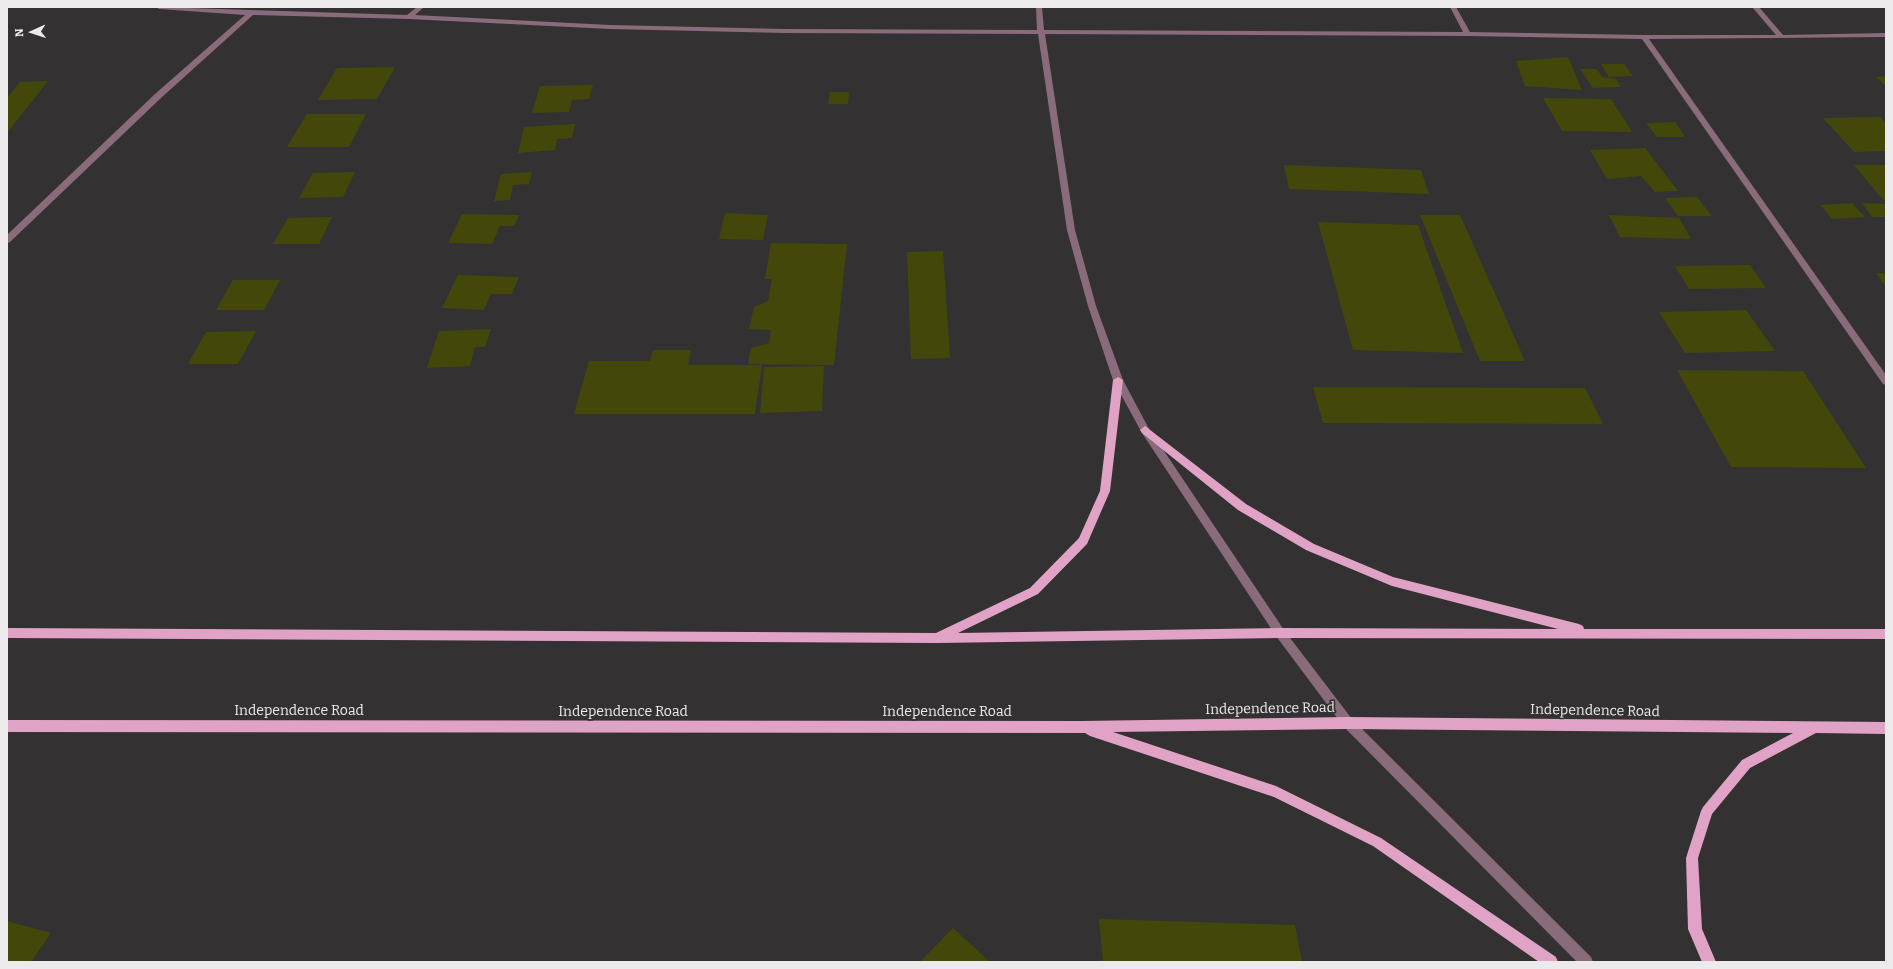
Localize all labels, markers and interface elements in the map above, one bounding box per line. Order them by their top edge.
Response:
north arrow [12,12,52,52]
text: N [13,28,26,37]
street label: Independence Road [1205,699,1335,719]
street label: Independence Road [1530,701,1660,721]
street label: Independence Road [234,703,364,719]
street label: Independence Road [558,704,688,720]
street label: Independence Road [882,704,1012,720]

